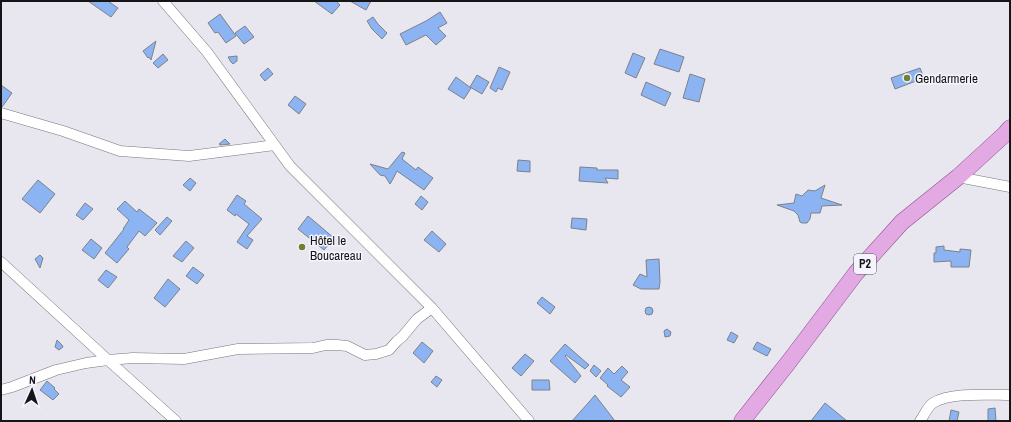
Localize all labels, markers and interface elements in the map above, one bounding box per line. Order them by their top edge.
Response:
place label: Gendarmerie [915,70,978,87]
marker: Gendarmerie [902,73,912,83]
place label: Hôtel le Boucareau [310,232,362,264]
marker: Hôtel le Boucareau [297,242,307,252]
road number: P2 [854,254,876,274]
north arrow [12,370,52,410]
text: N [29,373,36,387]

